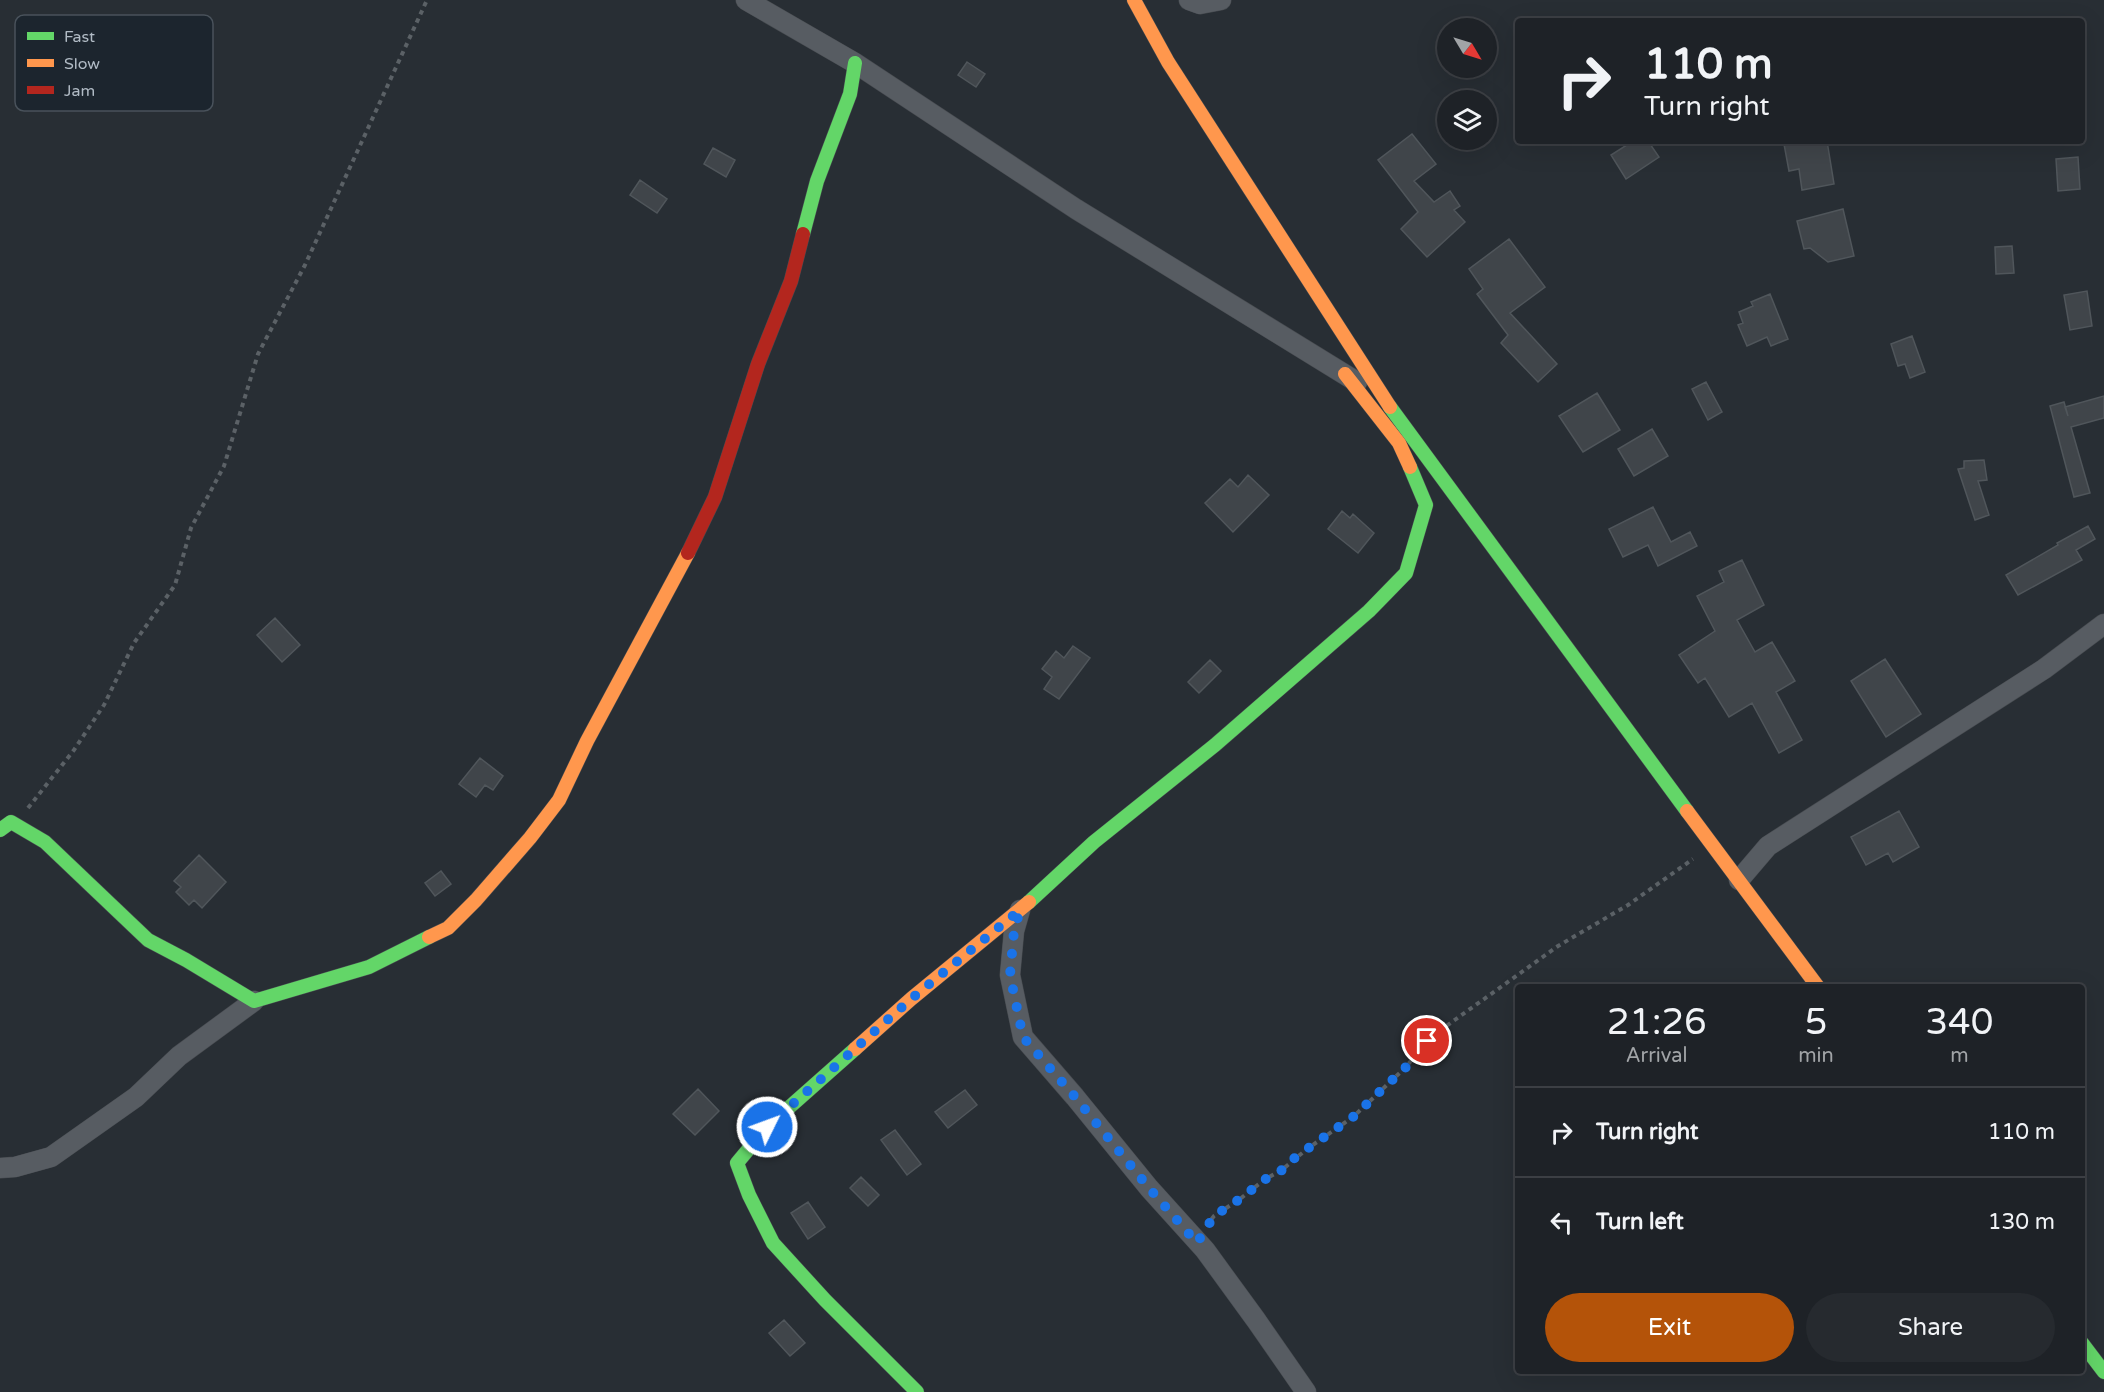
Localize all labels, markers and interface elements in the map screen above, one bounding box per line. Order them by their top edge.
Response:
legend [15,15,213,111]
north arrow [1437,18,1497,78]
map controls [1437,18,1497,150]
text: Fast [64,27,95,47]
text: 110 m [1644,39,1773,90]
icon: right [1545,42,1623,120]
text: Slow [64,54,100,74]
text: Jam [64,81,95,101]
button: layers [1437,90,1497,150]
text: Turn right [1644,90,1770,123]
text: 21:26 [1607,1001,1707,1044]
text: 5 [1805,1001,1827,1044]
text: 340 [1925,1001,1993,1044]
pin [1401,1015,1452,1066]
icon: arrive [1410,1024,1443,1057]
text: Arrival [1626,1044,1688,1068]
text: min [1798,1044,1834,1068]
text: m [1950,1044,1969,1068]
position arrow [735,1095,799,1159]
icon: right [1545,1116,1578,1149]
text: Turn right [1596,1119,1698,1145]
text: 110 m [1988,1119,2055,1145]
icon: left [1545,1206,1578,1239]
text: Turn left [1596,1209,1684,1235]
text: 130 m [1988,1209,2055,1235]
button: Exit [1545,1293,1794,1362]
button: Share [1806,1293,2055,1362]

